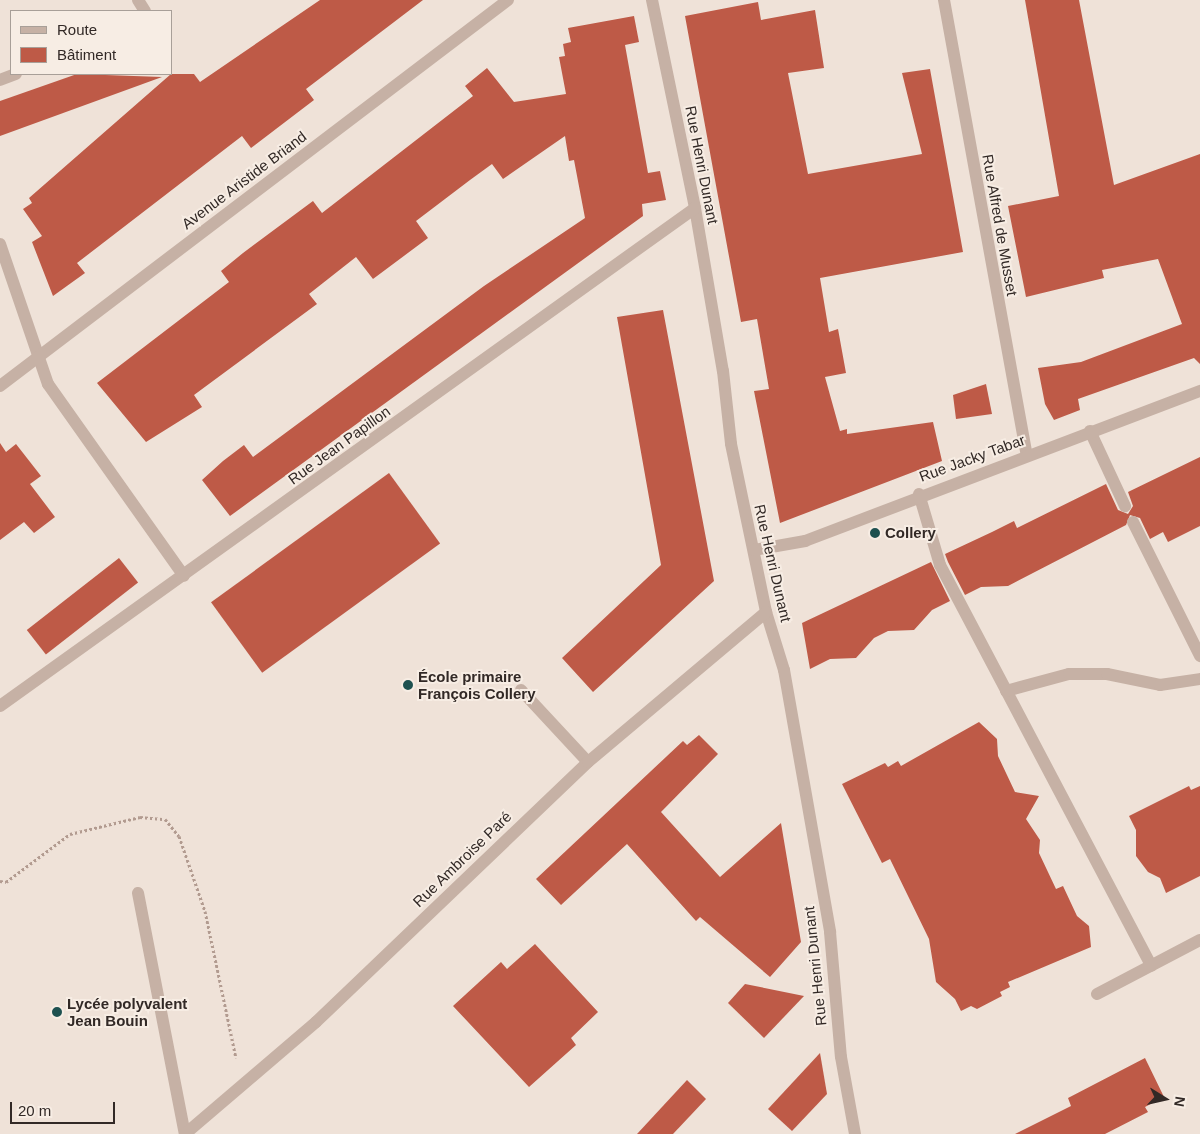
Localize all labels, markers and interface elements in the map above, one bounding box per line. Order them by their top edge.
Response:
legend [10,10,172,75]
text: Route [57,21,97,38]
text: Bâtiment [57,46,116,63]
street label: Rue Henri Dunant [682,104,722,226]
street label: Avenue Aristide Briand [178,127,310,233]
street label: Rue Alfred de Musset [979,152,1021,298]
street label: Rue Jean Papillon [284,402,394,488]
street label: Rue Jacky Tabar [916,430,1028,486]
street label: Rue Henri Dunant [751,502,795,624]
place label: Collery [885,524,936,542]
marker: Collery [869,527,881,539]
place label: École primaire François Collery [418,667,536,702]
marker: École primaire François Collery [402,679,414,691]
street label: Rue Ambroise Paré [409,807,515,911]
street label: Rue Henri Dunant [800,905,830,1027]
place label: Lycée polyvalent Jean Bouin [67,994,187,1029]
marker: Lycée polyvalent Jean Bouin [51,1006,63,1018]
north arrow [1140,1074,1190,1124]
scale bar [12,1092,118,1124]
text: N [1171,1095,1189,1108]
text: 20 m [18,1102,51,1119]

